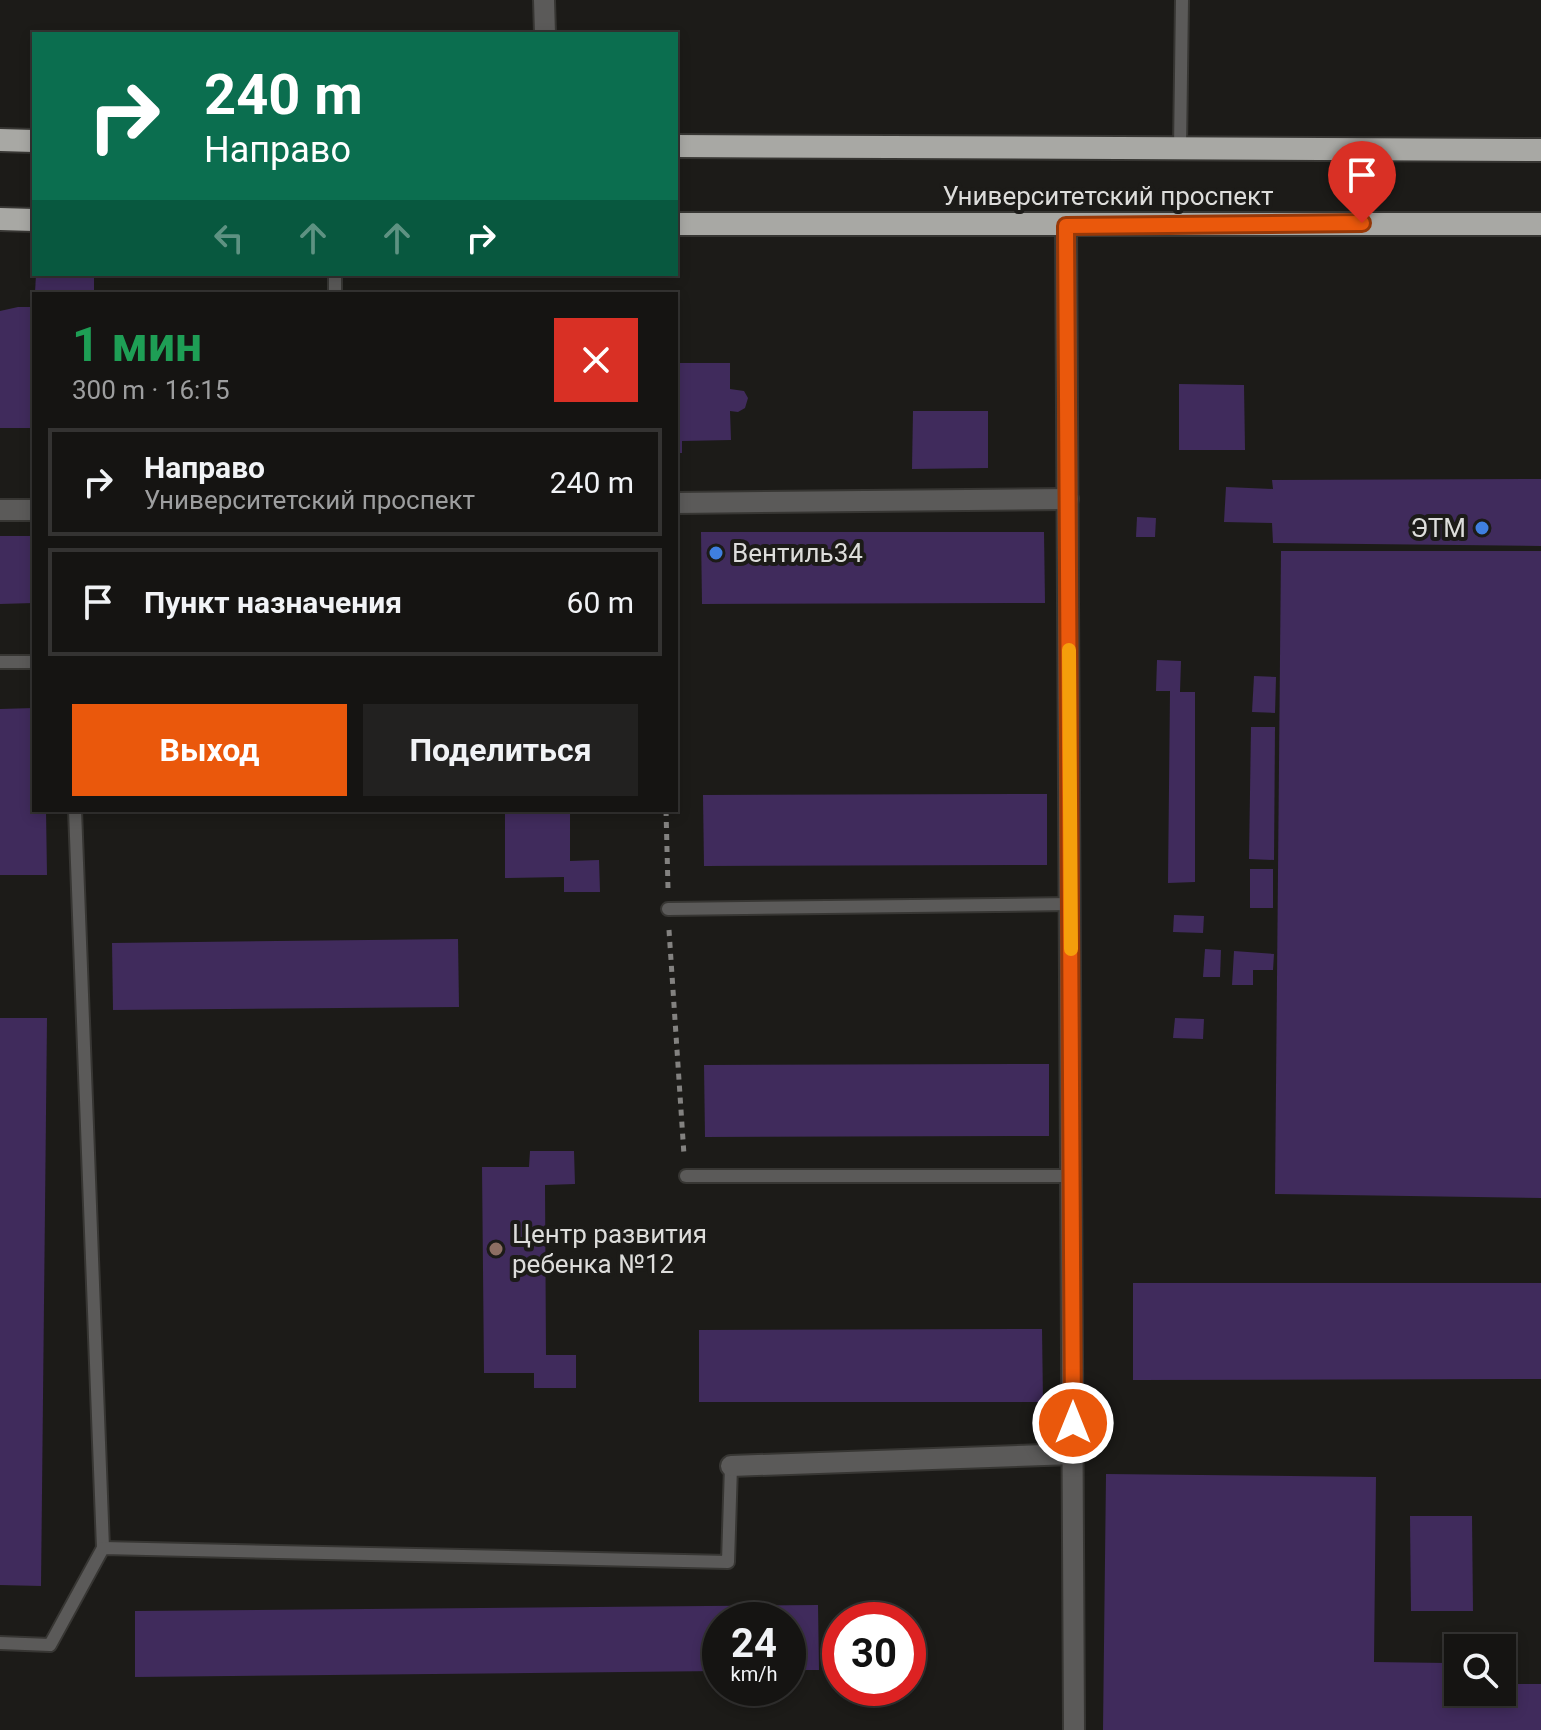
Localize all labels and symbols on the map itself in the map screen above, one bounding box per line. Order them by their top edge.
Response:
pin [1328,141,1396,223]
street label: Университетский проспект [942,181,1274,211]
place label: ЭТМ [1411,513,1466,543]
marker: ЭТМ [1473,519,1491,537]
place label: Вентиль34 [732,538,863,568]
marker: Вентиль34 [707,544,725,562]
place label: Центр развития ребенка №12 [512,1219,707,1279]
marker: Центр развития ребенка №12 [487,1240,505,1258]
position arrow [1031,1381,1115,1465]
speed limit sign: 30 [822,1602,926,1706]

